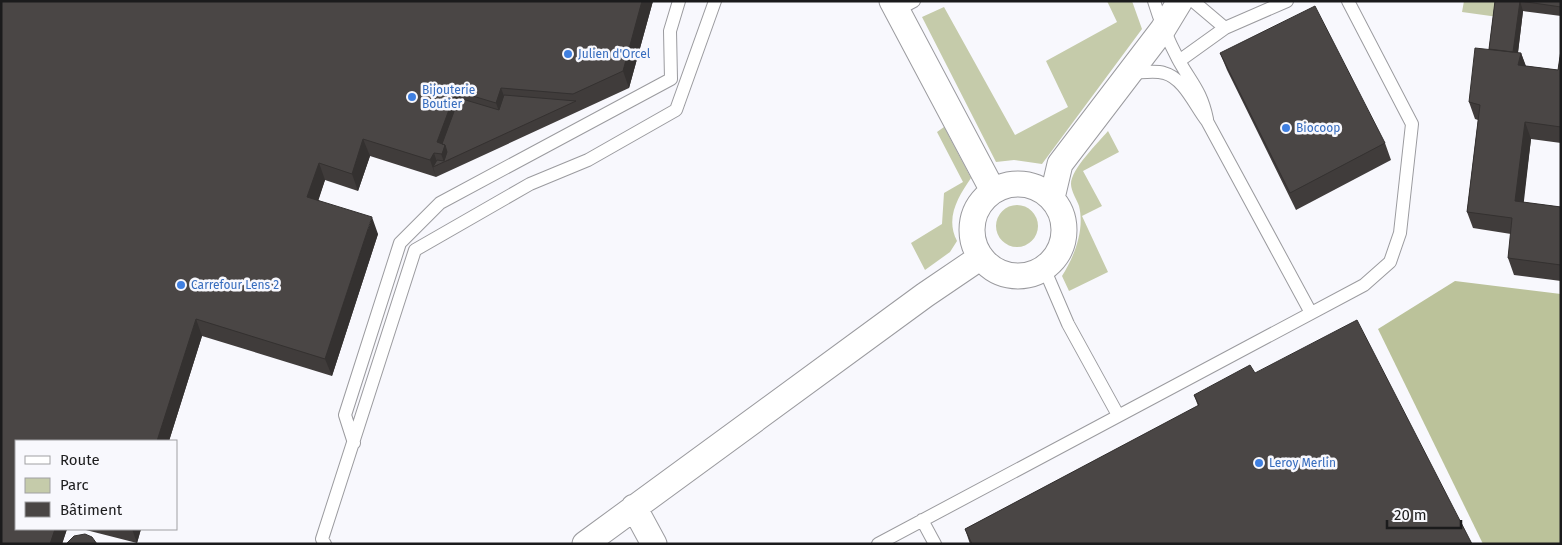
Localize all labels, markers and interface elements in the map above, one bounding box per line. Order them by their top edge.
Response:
place label: Julien d'Orcel [578,47,651,61]
marker: Julien d'Orcel [562,48,574,60]
place label: Bijouterie Boutier [422,83,475,111]
marker: Bijouterie Boutier [406,91,418,103]
place label: Biocoop [1296,121,1340,135]
marker: Biocoop [1280,122,1292,134]
place label: Carrefour Lens 2 [191,278,279,292]
marker: Carrefour Lens 2 [175,279,187,291]
legend [15,440,178,530]
text: Route [60,451,100,469]
place label: Leroy Merlin [1269,456,1336,470]
marker: Leroy Merlin [1253,457,1265,469]
text: Parc [60,476,89,494]
scale bar [1387,498,1461,530]
text: Bâtiment [60,501,123,519]
text: 20 m [1394,506,1427,524]

